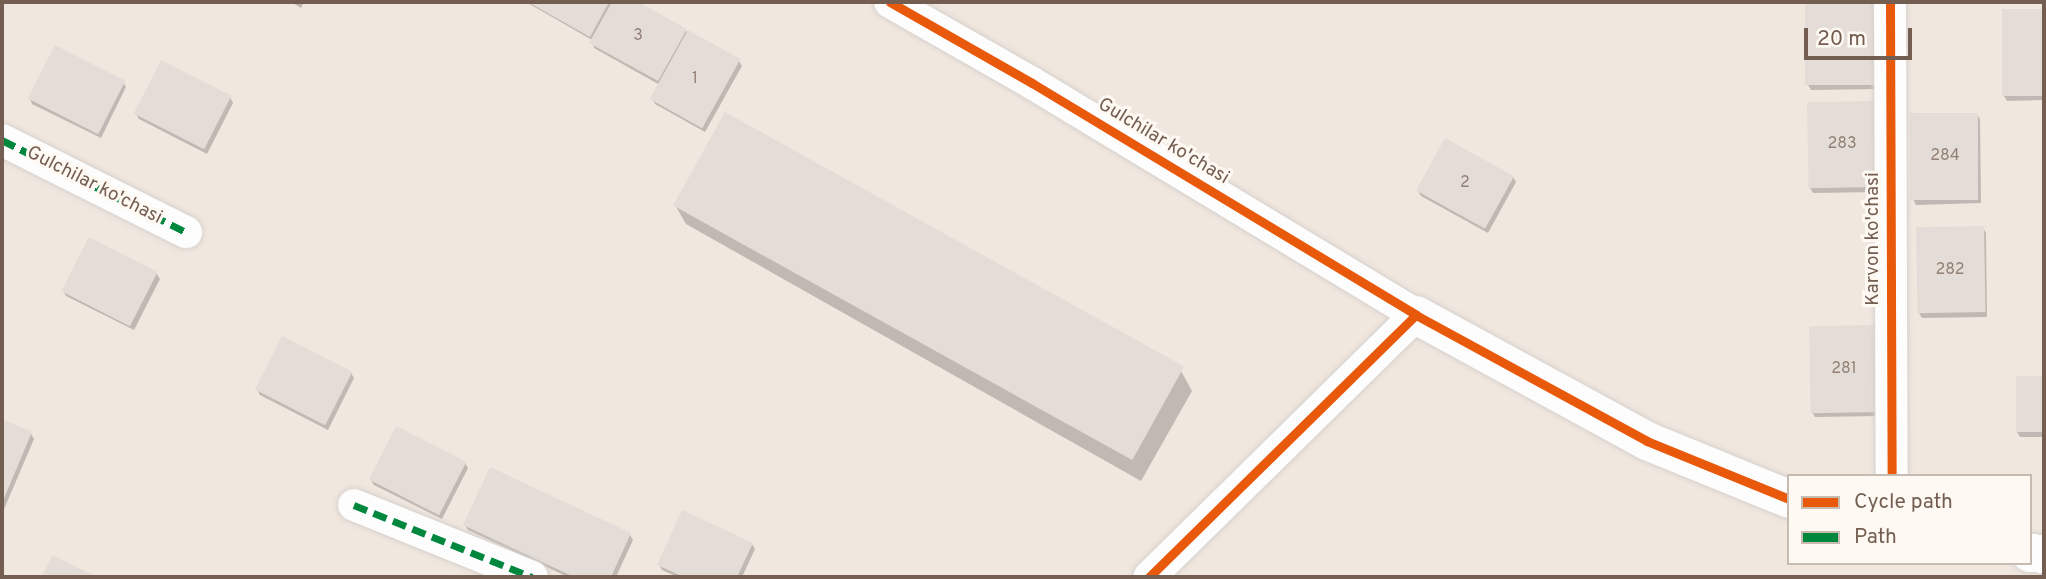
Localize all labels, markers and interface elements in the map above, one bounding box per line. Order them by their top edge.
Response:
scale bar [1808,14,1916,58]
house number: 3 [633,26,643,46]
text: 20 m [1817,26,1866,53]
house number: 1 [692,69,698,89]
street label: Gulchilar ko'chasi [1093,94,1233,190]
house number: 283 [1827,134,1857,154]
street label: Gulchilar ko'chasi [22,142,166,230]
house number: 284 [1930,146,1960,166]
street label: Karvon ko'chasi [1863,172,1885,306]
house number: 2 [1460,173,1470,193]
house number: 282 [1935,260,1965,280]
house number: 281 [1831,359,1857,379]
legend [1787,474,2032,565]
text: Cycle path [1854,489,1953,516]
text: Path [1854,524,1897,551]

